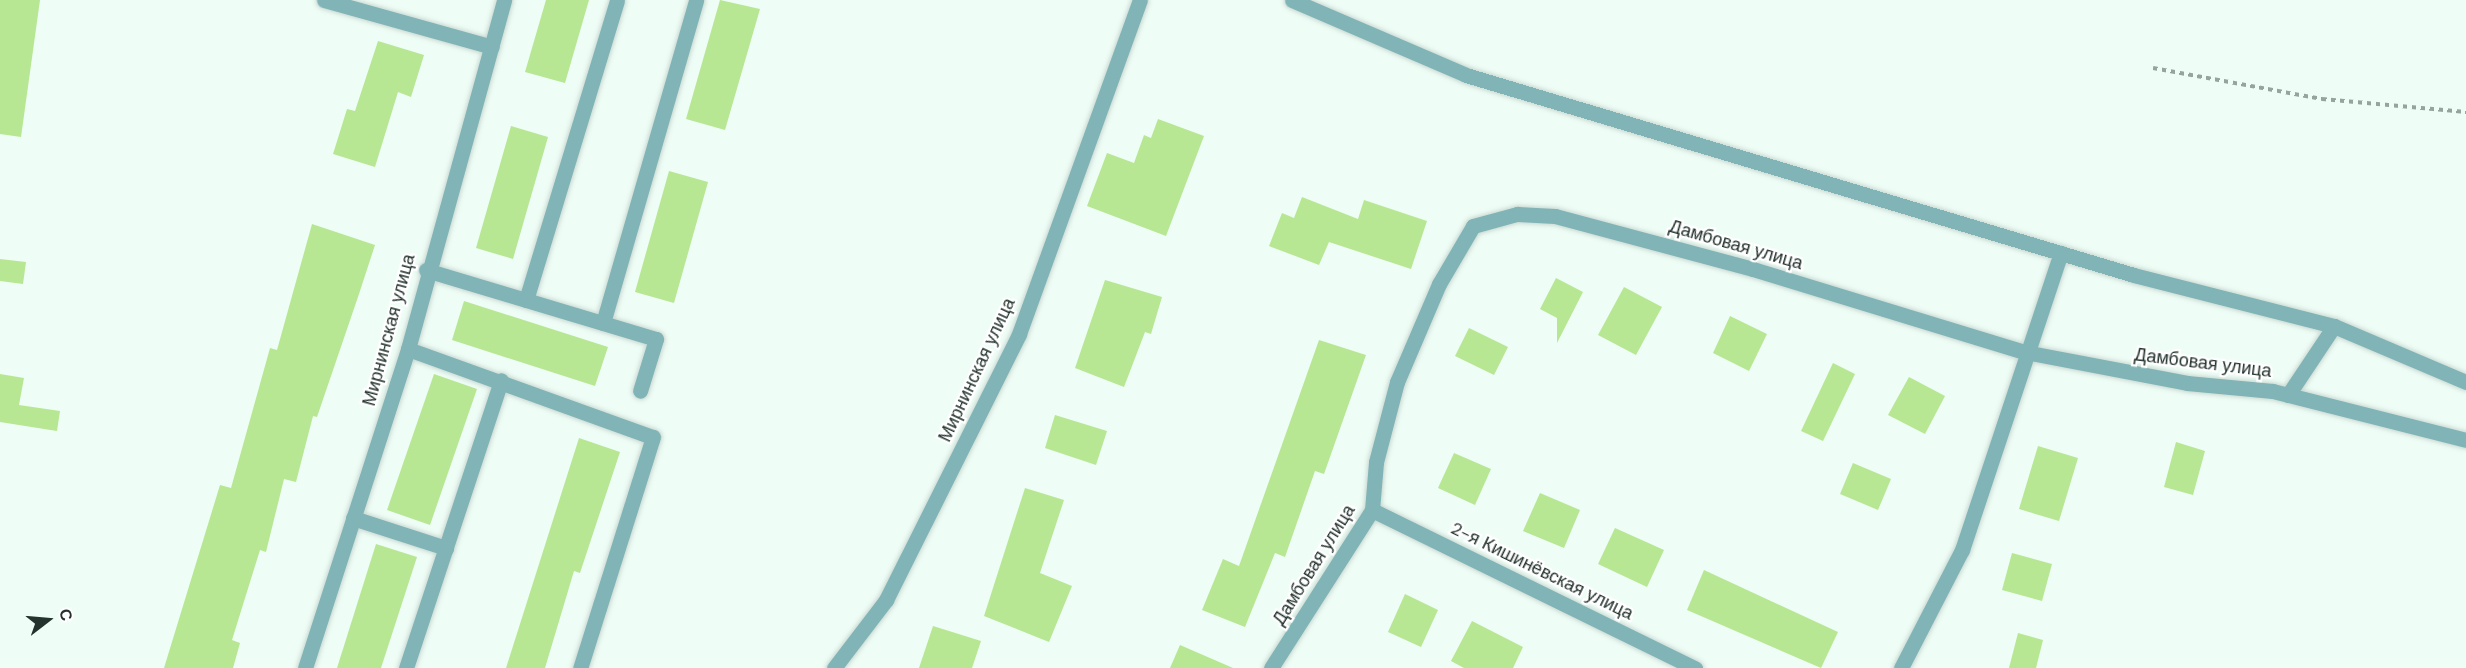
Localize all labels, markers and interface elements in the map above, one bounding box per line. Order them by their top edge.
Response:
street label: Дамбовая улица [1667,216,1805,274]
street label: Мирнинская улица [358,252,420,408]
street label: Мирнинская улица [934,295,1020,445]
street label: Дамбовая улица [2133,344,2273,382]
street label: Дамбовая улица [1268,501,1360,629]
street label: 2-я Кишинёвская улица [1447,517,1637,625]
north arrow [18,590,78,650]
text: С [54,606,77,623]

